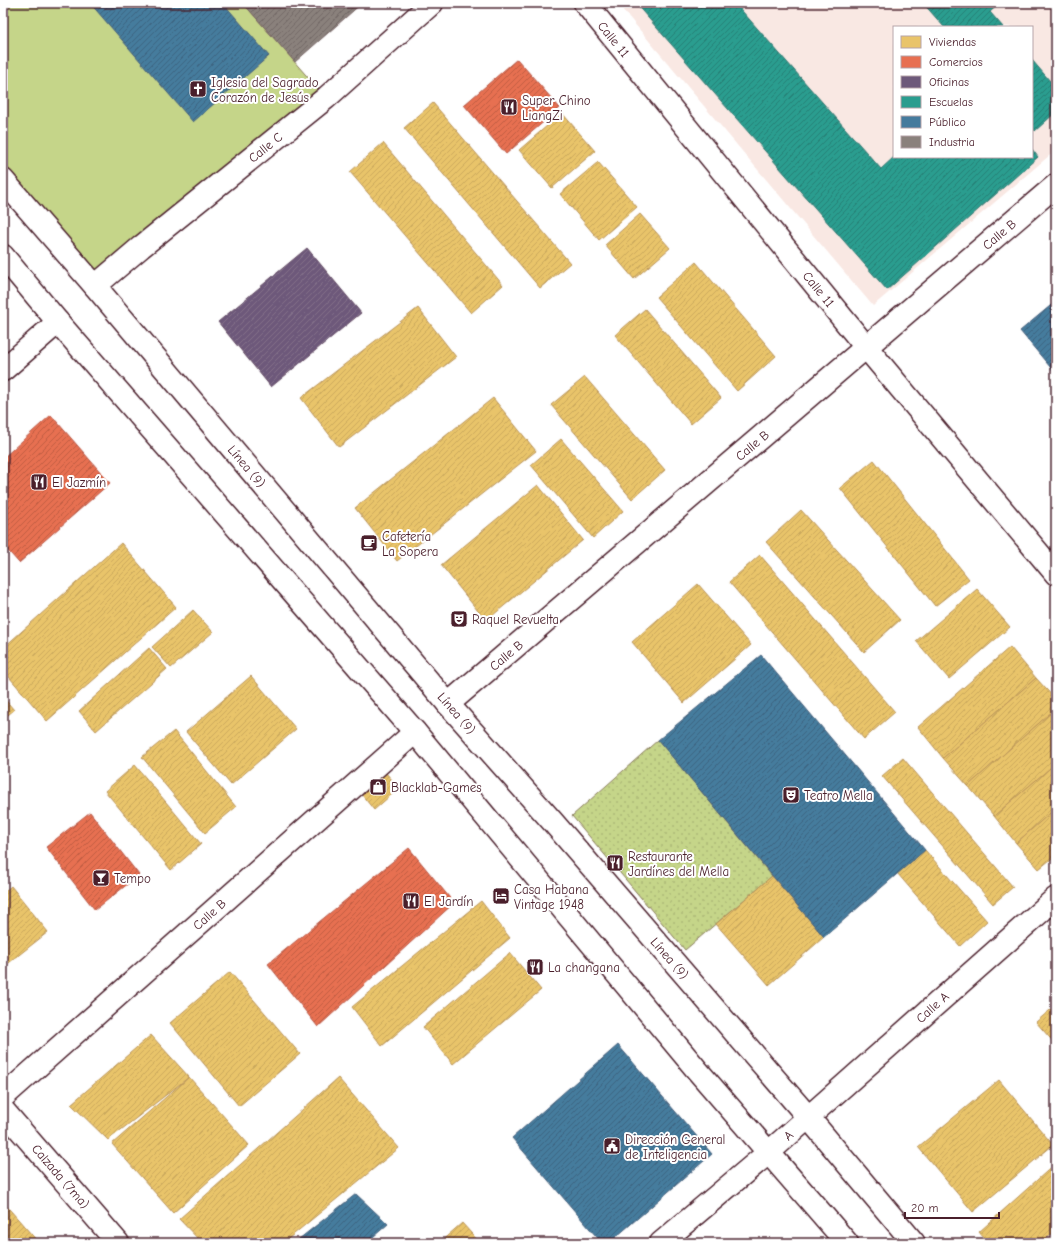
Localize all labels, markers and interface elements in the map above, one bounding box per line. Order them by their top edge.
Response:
street label: Calle 11 [595,18,633,60]
legend [893,26,1033,158]
text: Viviendas [929,35,976,49]
text: Comercios [929,55,983,69]
place label: Iglesia del Sagrado Corazón de Jesús [211,75,319,105]
text: Oficinas [929,75,969,89]
church icon: Iglesia del Sagrado Corazón de Jesús [188,79,208,99]
place label: Super Chino LiangZi [522,93,591,123]
text: Escuelas [929,95,973,109]
restaurant icon: Super Chino LiangZi [499,97,519,117]
text: Público [929,115,966,129]
street label: Calle C [245,129,285,166]
text: Industria [929,135,975,149]
street label: Calle B [979,216,1019,253]
street label: Calle 11 [800,268,838,310]
street label: Calle B [732,427,772,464]
street label: Línea (9) [225,442,268,490]
restaurant icon: El Jazmín [29,472,49,492]
place label: El Jazmín [52,475,106,490]
place label: Cafetería La Sopera [382,529,438,559]
cafe icon: Cafetería La Sopera [359,533,379,553]
theatre icon: Raquel Revuelta [449,609,469,629]
place label: Raquel Revuelta [472,612,559,627]
street label: Calle B [486,637,526,674]
street label: Línea (9) [435,689,479,737]
shop icon: Blacklab-Games [368,777,388,797]
place label: Blacklab-Games [391,780,482,795]
theatre icon: Teatro Mella [781,785,801,805]
place label: Teatro Mella [804,788,873,803]
place label: Restaurante Jardínes del Mella [628,849,729,879]
restaurant icon: Restaurante Jardínes del Mella [605,853,625,873]
bar icon: Tempo [91,868,111,888]
place label: Tempo [114,871,151,886]
place label: Casa Habana Vintage 1948 [514,882,589,912]
hotel icon: Casa Habana Vintage 1948 [491,886,511,906]
restaurant icon: El Jardín [401,891,421,911]
place label: El Jardín [424,894,474,909]
street label: Calle B [190,896,229,933]
street label: Línea (9) [648,934,692,982]
restaurant icon: La changana [525,957,545,977]
place label: La changana [548,960,620,975]
street label: Calle A [913,989,952,1026]
street label: A [781,1127,796,1143]
place label: Dirección General de Inteligencia [625,1132,725,1162]
public building icon: Dirección General de Inteligencia [602,1136,622,1156]
street label: Calzada (7ma) [29,1141,93,1211]
scale bar [905,1194,999,1220]
text: 20 m [911,1201,939,1215]

